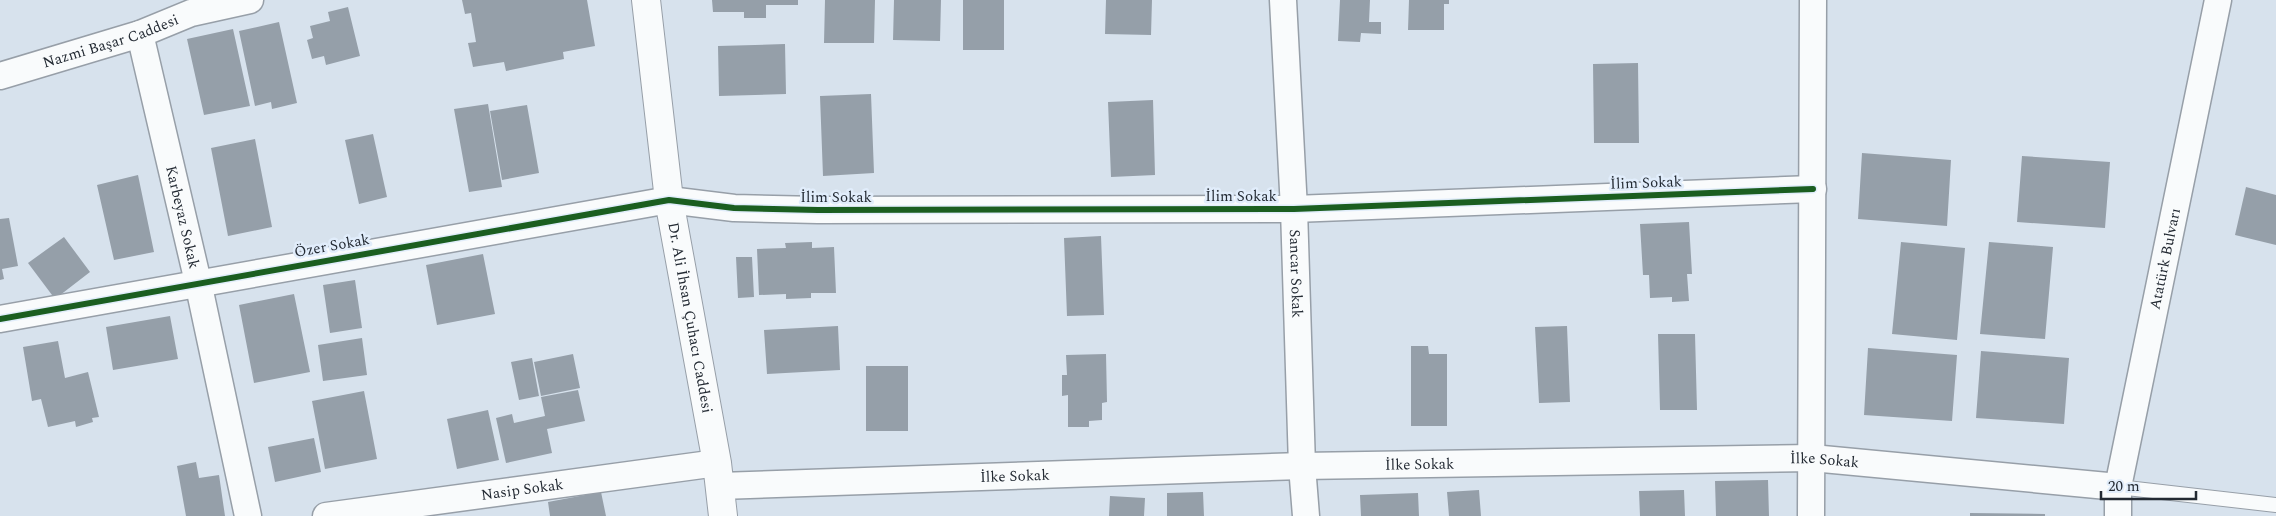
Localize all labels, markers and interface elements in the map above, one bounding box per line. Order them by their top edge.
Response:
street label: Nazmi Başar Caddesi [40,8,182,74]
street label: Karbeyaz Sokak [160,163,206,271]
street label: İlim Sokak [1610,170,1682,196]
street label: İlim Sokak [1205,185,1277,208]
street label: İlim Sokak [800,186,872,209]
street label: Atatürk Bulvarı [2143,206,2187,312]
street label: Dr. Ali İhsan Çuhacı Caddesi [662,220,719,415]
street label: Özer Sokak [292,228,372,264]
street label: Sancar Sokak [1283,229,1309,318]
street label: İlke Sokak [1790,446,1860,474]
street label: İlke Sokak [1385,452,1455,476]
street label: İlke Sokak [980,463,1050,489]
scale bar [2101,468,2196,500]
street label: Nasip Sokak [480,472,565,506]
text: 20 m [2108,475,2140,498]

